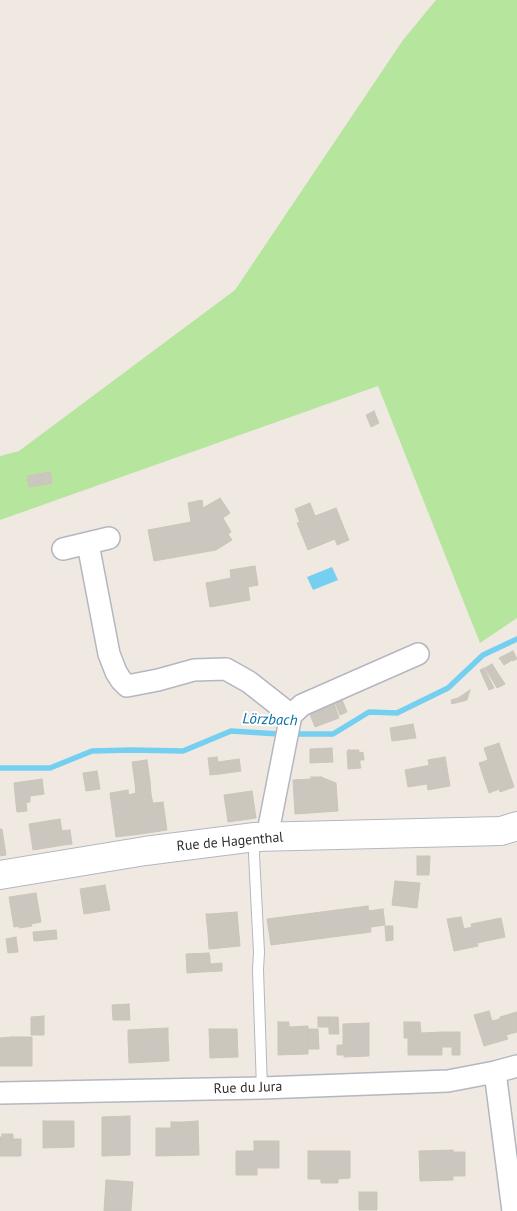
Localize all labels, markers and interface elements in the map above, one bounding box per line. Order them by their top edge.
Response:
water label: Lörzbach [242,710,298,730]
street label: Rue de Hagenthal [176,829,284,855]
street label: Rue du Jura [213,1078,283,1098]

